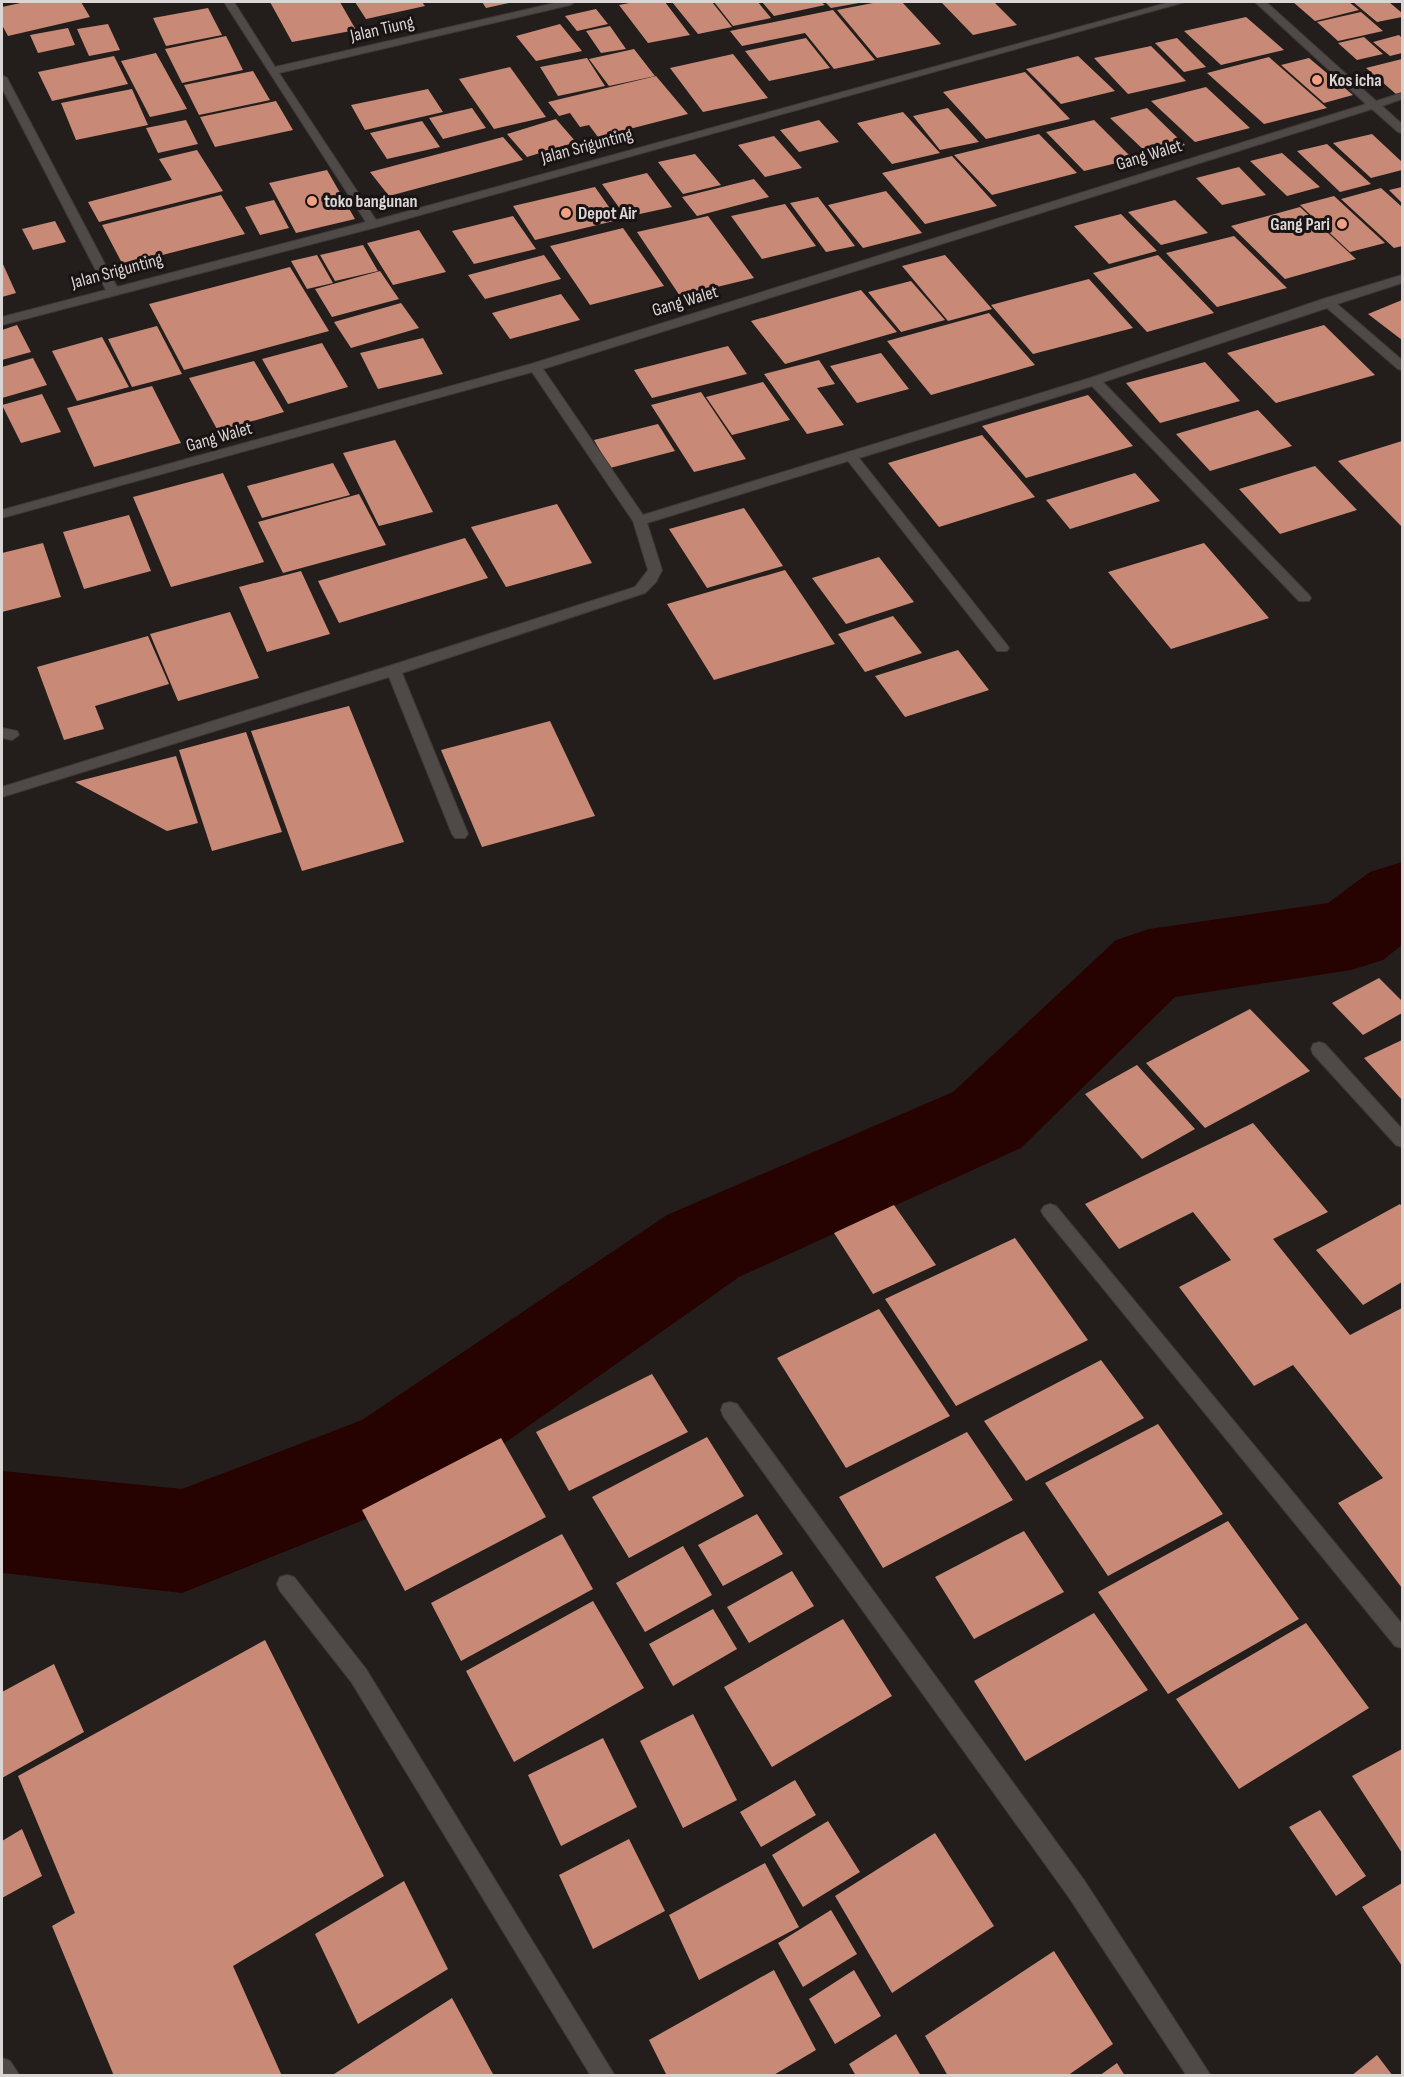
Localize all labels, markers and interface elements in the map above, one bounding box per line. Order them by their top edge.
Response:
street label: Jalan Tiung [347,12,416,47]
place label: Kos icha [1329,70,1382,91]
marker: Kos icha [1310,73,1324,87]
street label: Jalan Srigunting [538,124,635,169]
street label: Gang Walet [1114,135,1185,175]
place label: toko bangunan [324,191,418,212]
marker: toko bangunan [305,194,319,208]
place label: Depot Air [578,203,638,224]
marker: Depot Air [559,206,573,220]
place label: Gang Pari [1270,214,1330,235]
marker: Gang Pari [1335,217,1349,231]
street label: Jalan Srigunting [68,249,165,294]
street label: Gang Walet [650,281,721,321]
street label: Gang Walet [184,417,255,456]

